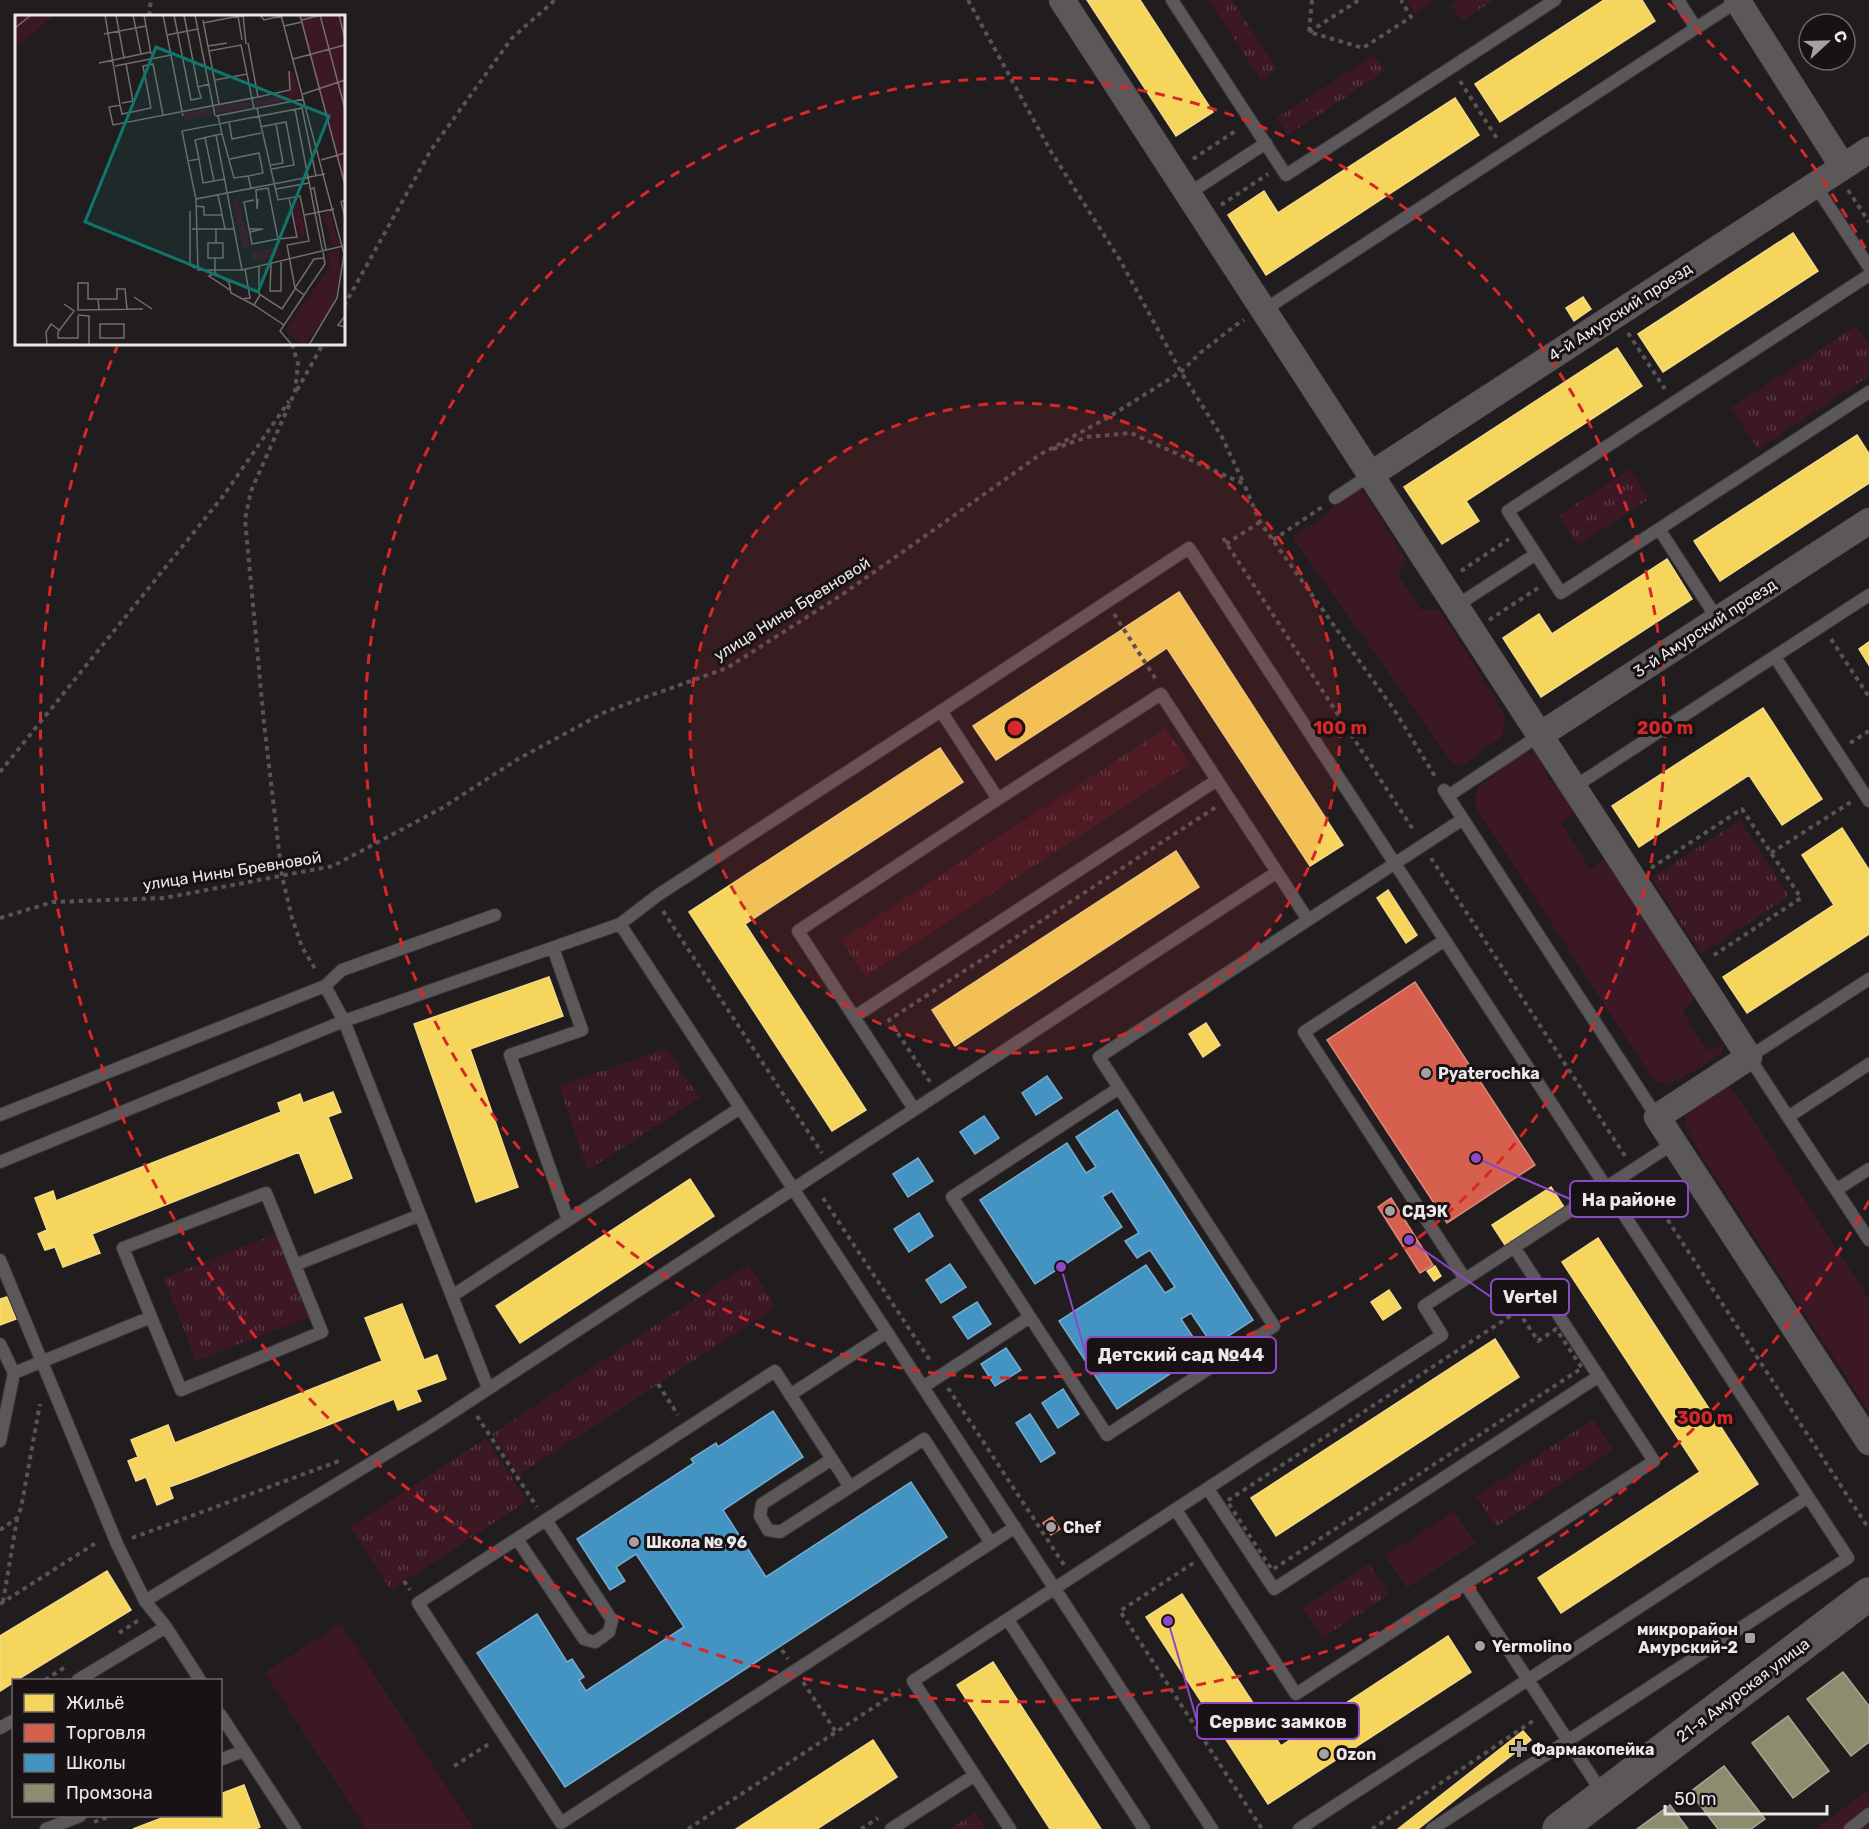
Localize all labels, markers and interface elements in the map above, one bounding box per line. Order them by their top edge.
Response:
north arrow [1797,12,1857,72]
inset map [15,15,345,345]
text: С [1830,28,1851,45]
street label: 4-й Амурский проезд [1545,258,1696,365]
street label: улица Нины Бревновой [710,553,874,665]
street label: 3-й Амурский проезд [1630,574,1780,681]
text: 100 m [1313,717,1367,739]
text: 200 m [1637,717,1693,739]
centre of rings [1005,718,1025,738]
street label: улица Нины Бревновой [141,847,323,895]
place label: Pyaterochka [1438,1064,1540,1083]
marker: Pyaterochka [1419,1066,1433,1080]
callout: На районе [1570,1181,1688,1217]
text: На районе [1582,1189,1677,1211]
place label: СДЭК [1402,1202,1448,1221]
marker: СДЭК [1383,1204,1397,1218]
callout: Vertel [1491,1279,1569,1315]
text: Vertel [1503,1286,1557,1308]
callout: Детский сад №44 [1086,1337,1276,1373]
text: Детский сад №44 [1098,1344,1264,1366]
text: 300 m [1677,1407,1733,1429]
place label: Chef [1063,1518,1102,1537]
marker: Chef [1044,1520,1058,1534]
place label: Школа № 96 [646,1533,747,1552]
marker: Школа № 96 [627,1535,641,1549]
place label: микрорайон Амурский-2 [1637,1620,1738,1657]
marker: микрорайон Амурский-2 [1743,1631,1757,1645]
street label: 21-я Амурская улица [1673,1634,1813,1746]
place label: Yermolino [1492,1637,1572,1656]
marker: Yermolino [1473,1639,1487,1653]
legend [12,1679,222,1817]
text: Жильё [66,1692,124,1714]
callout: Сервис замков [1197,1703,1359,1739]
text: Сервис замков [1209,1711,1347,1733]
text: Торговля [66,1722,146,1744]
place label: Фармакопейка [1531,1740,1654,1759]
marker: Фармакопейка [1512,1742,1526,1756]
place label: Ozon [1336,1745,1376,1764]
marker: Ozon [1317,1747,1331,1761]
text: Школы [66,1752,126,1774]
scale bar [1665,1778,1827,1816]
text: Промзона [66,1782,153,1804]
text: 50 m [1674,1788,1717,1810]

